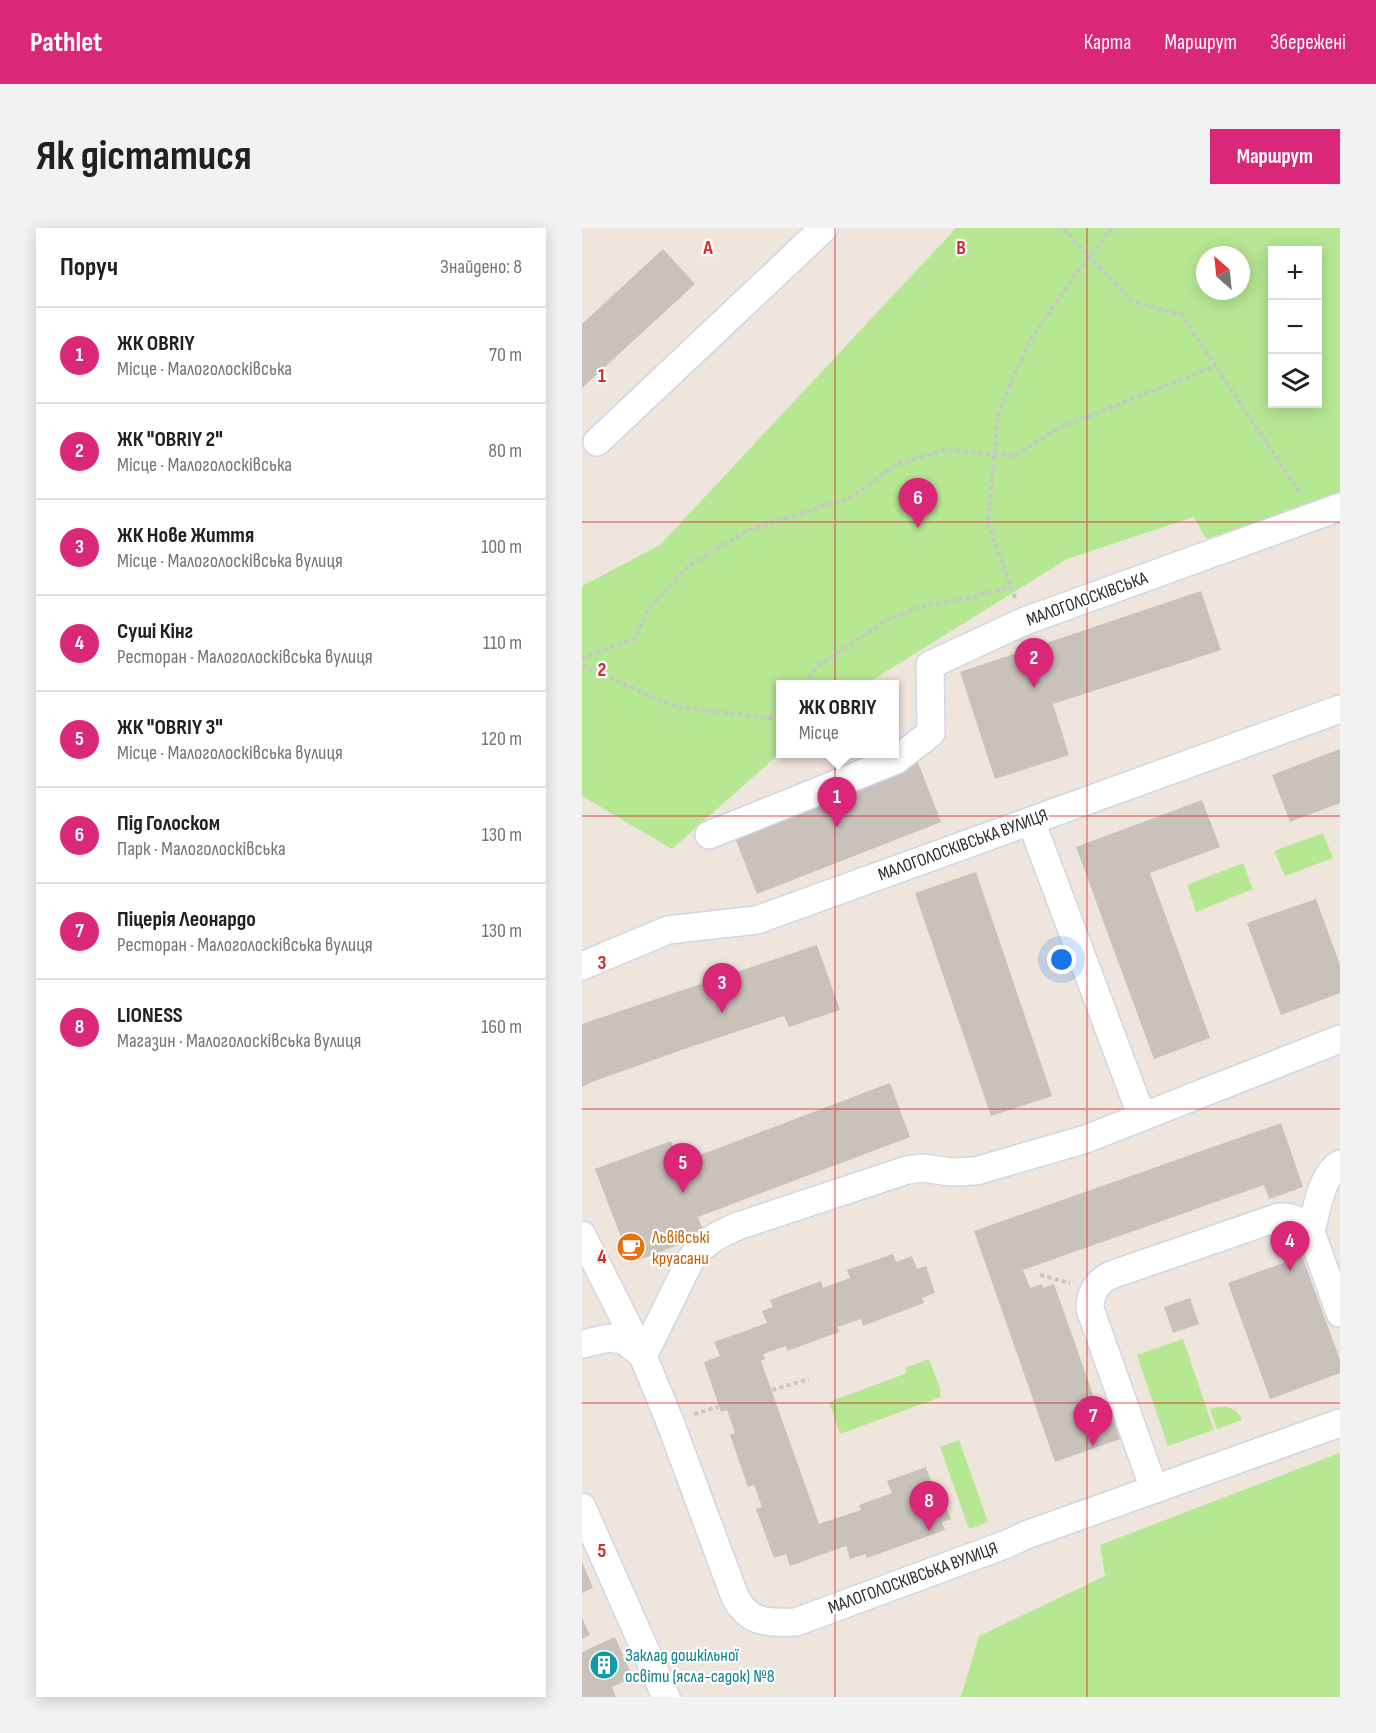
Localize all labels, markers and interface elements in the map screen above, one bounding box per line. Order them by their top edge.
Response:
text: Pathlet [30,26,102,59]
text: Карта [1084,30,1131,55]
text: Маршрут [1164,30,1237,55]
text: Збережені [1270,30,1346,55]
button: Маршрут [1210,129,1340,184]
text: Як дістатися [36,131,252,182]
text: A [702,236,713,260]
text: B [956,236,966,260]
north arrow [1196,246,1250,300]
map controls [1268,246,1322,408]
button: + [1268,246,1322,300]
text: Поруч [60,252,118,283]
text: Знайдено: 8 [440,255,522,279]
button: − [1268,300,1322,354]
text: ЖК OBRIY [117,330,195,357]
text: 1 [76,343,83,367]
text: 70 m [489,343,522,367]
button: layers [1268,354,1322,408]
text: Місце · Малоголосківська [117,357,292,381]
text: 1 [598,364,606,388]
text: ЖК "OBRIY 2" [117,426,223,453]
text: 2 [75,439,84,463]
text: 80 m [488,439,522,463]
text: Місце · Малоголосківська [117,453,292,477]
pin: 6 [898,478,938,528]
text: ЖК Нове Життя [117,522,254,549]
text: 3 [75,535,84,559]
text: 100 m [481,535,522,559]
text: Місце · Малоголосківська вулиця [117,549,343,573]
street label: МАЛОГОЛОСКІВСЬКА [1024,567,1151,631]
text: Суші Кінг [117,618,193,645]
text: 4 [75,631,84,655]
text: 110 m [483,631,522,655]
pin: 2 [1014,638,1054,688]
text: Ресторан · Малоголосківська вулиця [117,645,373,669]
text: 2 [598,658,606,682]
popup [776,680,899,758]
text: ЖК OBRIY [799,694,876,721]
text: ЖК "OBRIY 3" [117,714,223,741]
text: Місце [799,721,839,745]
text: 5 [75,727,84,751]
text: 120 m [482,727,522,751]
text: Місце · Малоголосківська вулиця [117,741,343,765]
pin: 1 [818,778,856,827]
street label: МАЛОГОЛОСКІВСЬКА ВУЛИЦЯ [875,805,1051,885]
text: Під Голоском [117,810,220,837]
text: 6 [75,823,84,847]
text: 130 m [482,823,522,847]
text: Парк · Малоголосківська [117,837,286,861]
text: Піцерія Леонардо [117,906,256,933]
text: 7 [75,919,84,943]
text: 130 m [482,919,522,943]
text: Ресторан · Малоголосківська вулиця [117,933,373,957]
your location [1047,945,1076,974]
text: 3 [598,951,607,975]
pin: 3 [702,964,742,1013]
text: LIONESS [117,1002,183,1029]
text: 8 [75,1015,84,1039]
text: 160 m [481,1015,522,1039]
text: Магазин · Малоголосківська вулиця [117,1029,361,1053]
pin: 5 [664,1144,702,1193]
pin: 4 [1270,1222,1310,1271]
place label: Львівські круасани [651,1227,710,1269]
cafe icon: Львівські круасани [615,1231,647,1263]
text: 4 [597,1245,607,1269]
pin: 7 [1074,1396,1112,1446]
pin: 8 [910,1482,948,1531]
street label: МАЛОГОЛОСКІВСЬКА ВУЛИЦЯ [825,1538,1001,1618]
text: 5 [598,1539,607,1563]
place label: Заклад дошкільної освіти (ясла-садок) №8 [625,1645,775,1687]
building icon: Заклад дошкільної освіти (ясла-садок) №8 [588,1649,620,1681]

